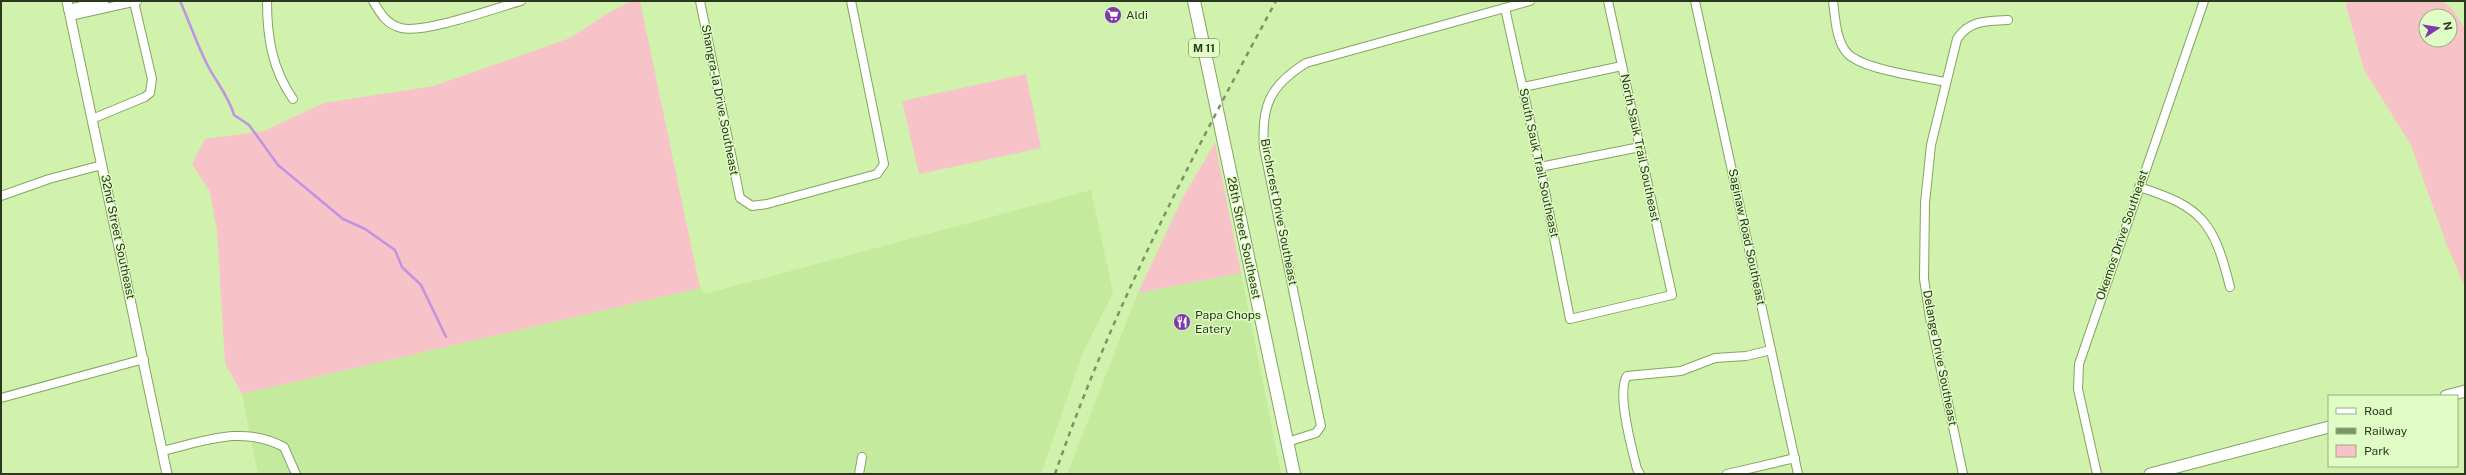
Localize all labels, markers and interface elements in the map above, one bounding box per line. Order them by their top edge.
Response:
supermarket icon: Aldi [1103,5,1123,25]
place label: Aldi [1126,8,1148,22]
north arrow [2418,8,2458,48]
text: N [2441,20,2455,31]
street label: Shangra-la Drive Southeast [698,23,742,177]
road number: M 11 [1189,39,1219,57]
street label: North Sauk Trail Southeast [1617,73,1663,224]
street label: South Sauk Trail Southeast [1516,87,1562,239]
street label: Birchcrest Drive Southeast [1258,137,1300,287]
street label: Saginaw Road Southeast [1726,167,1768,307]
street label: Okemos Drive Southeast [2093,168,2151,302]
street label: 32nd Street Southeast [98,173,138,301]
street label: 28th Street Southeast [1224,176,1264,301]
street label: Delange Drive Southeast [1920,289,1960,427]
place label: Papa Chops Eatery [1195,308,1261,336]
restaurant icon: Papa Chops Eatery [1172,312,1192,332]
legend [2328,395,2458,467]
text: Road [2364,404,2392,418]
text: Railway [2364,424,2408,438]
text: Park [2364,444,2390,458]

